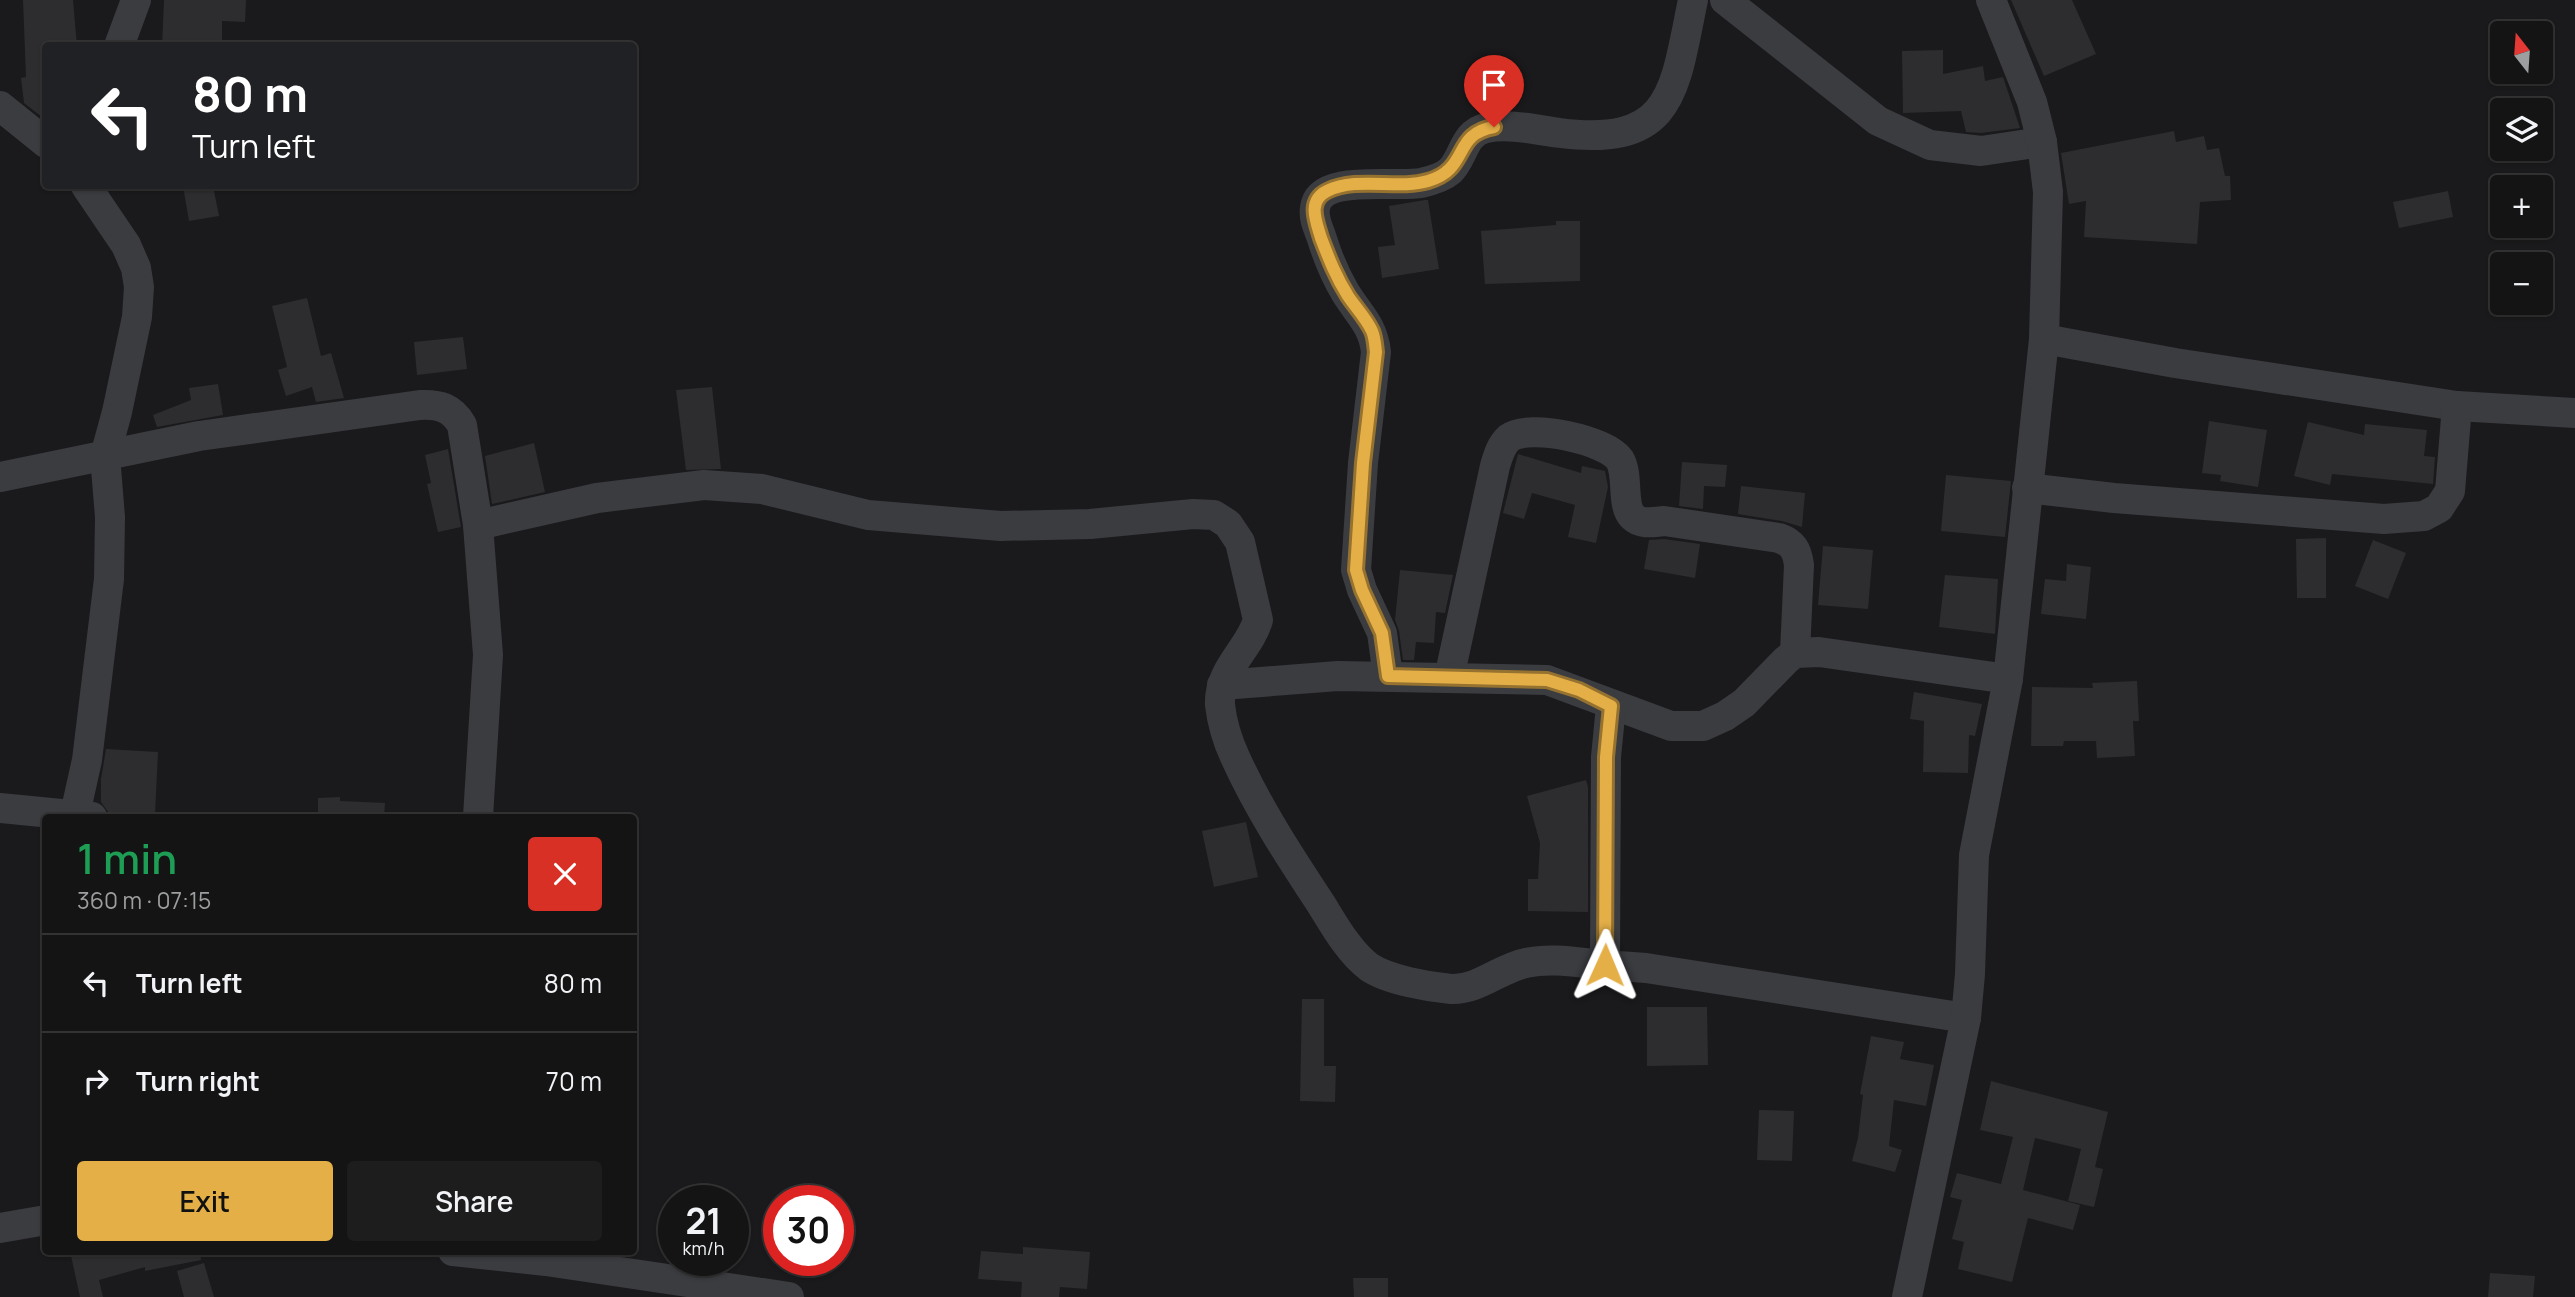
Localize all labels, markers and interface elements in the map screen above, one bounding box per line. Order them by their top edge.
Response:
north arrow [2490,21,2553,84]
map controls [2490,21,2553,315]
pin [1464,55,1524,127]
text: 80 m [192,60,308,127]
icon: arrive [1475,66,1513,104]
icon: left [77,70,168,161]
button: layers [2490,98,2553,161]
text: Turn left [192,124,316,168]
button: + [2490,175,2553,238]
button: − [2490,252,2553,315]
text: 1 min [77,829,177,887]
button: close [528,837,602,911]
text: 360 m · 07:15 [77,884,211,916]
position arrow [1568,928,1642,1002]
icon: left [77,964,115,1002]
text: Turn left [136,965,243,1001]
text: 80 m [544,965,602,1001]
icon: right [77,1062,115,1100]
text: Turn right [136,1063,260,1099]
text: 70 m [546,1063,602,1099]
button: Exit [77,1161,333,1241]
button: Share [347,1161,602,1241]
speed limit sign: 30 [763,1185,854,1276]
text: 21 [685,1197,722,1245]
text: km/h [683,1236,724,1260]

